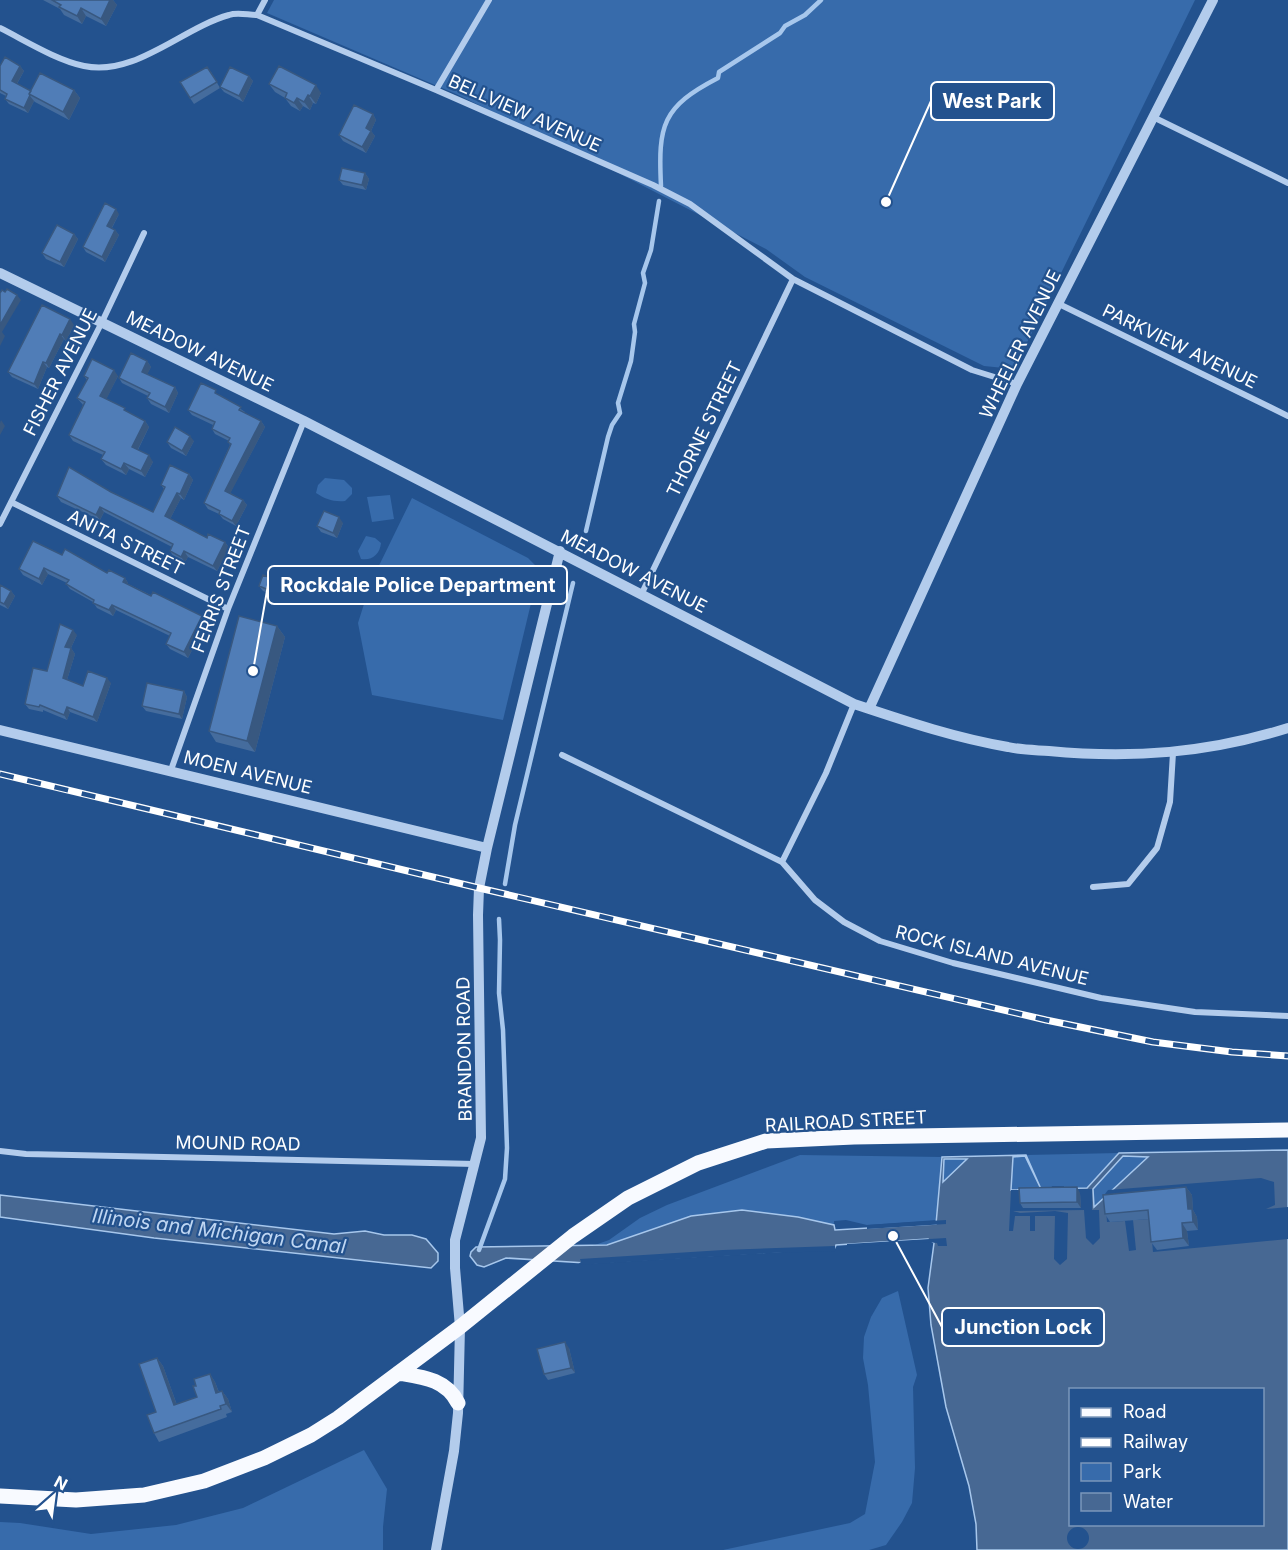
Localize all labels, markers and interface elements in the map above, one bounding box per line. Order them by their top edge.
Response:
street label: BELLVIEW AVENUE [445,70,605,156]
callout: West Park [931,82,1054,120]
text: West Park [942,89,1042,113]
street label: WHEELER AVENUE [975,266,1065,422]
street label: PARKVIEW AVENUE [1099,299,1261,393]
street label: FISHER AVENUE [19,305,101,439]
street label: MEADOW AVENUE [123,306,277,396]
street label: THORNE STREET [662,358,746,500]
street label: ANITA STREET [65,505,187,579]
street label: FERRIS STREET [187,523,255,655]
street label: MEADOW AVENUE [557,525,711,617]
callout: Rockdale Police Department [268,566,567,604]
text: Rockdale Police Department [280,573,556,597]
street label: MOEN AVENUE [182,746,314,798]
street label: ROCK ISLAND AVENUE [893,921,1091,989]
street label: BRANDON ROAD [452,976,476,1122]
street label: RAILROAD STREET [764,1106,928,1136]
street label: MOUND ROAD [175,1131,301,1155]
water label: Illinois and Michigan Canal [91,1204,347,1259]
callout: Junction Lock [942,1308,1104,1346]
text: Junction Lock [954,1315,1092,1339]
legend [1069,1388,1264,1526]
text: Road [1123,1401,1166,1422]
text: Railway [1123,1431,1188,1452]
text: Park [1123,1461,1162,1482]
north arrow [24,1466,84,1526]
text: N [51,1471,71,1494]
text: Water [1123,1491,1173,1512]

